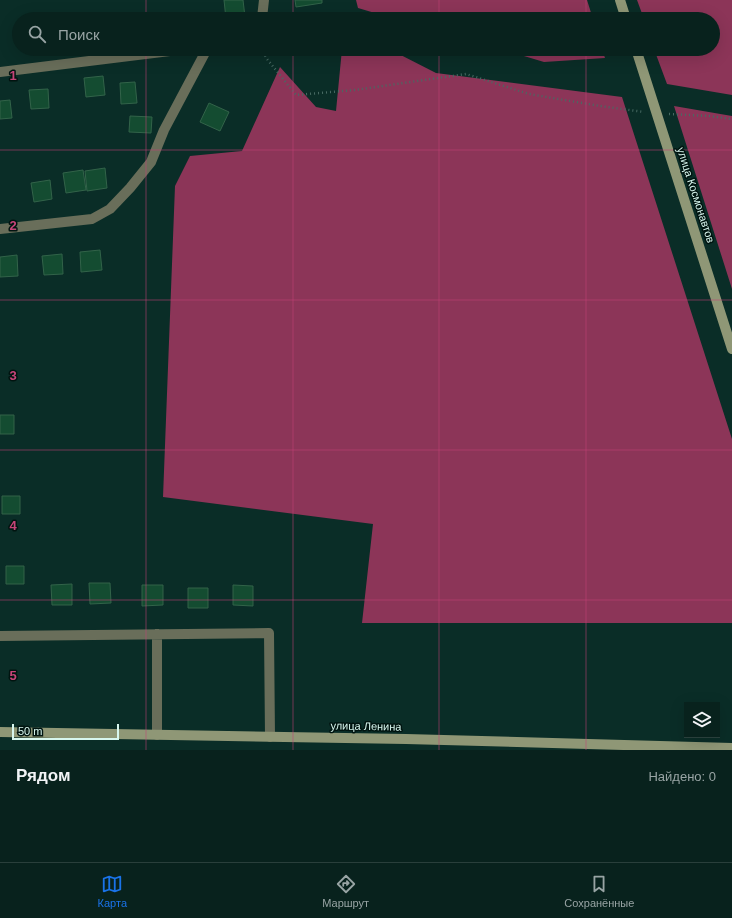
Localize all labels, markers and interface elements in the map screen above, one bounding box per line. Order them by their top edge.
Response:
search box [12,12,720,56]
icon: search [26,23,48,45]
text: Поиск [58,26,100,43]
text: 1 [9,68,17,83]
street label: улица Космонавтов [675,146,717,244]
text: 2 [9,218,17,233]
text: 3 [9,368,17,383]
text: 4 [9,518,17,533]
text: 5 [9,668,17,683]
map controls [684,702,720,738]
button: layers [684,702,720,738]
street label: улица Ленина [330,719,403,733]
scale bar [12,722,119,741]
text: 50 m [18,725,42,737]
text: Рядом [16,766,71,785]
text: Найдено: 0 [648,769,716,784]
tab: Карта [98,873,127,909]
tab: Маршрут [322,873,369,909]
tab: Сохранённые [564,873,634,909]

